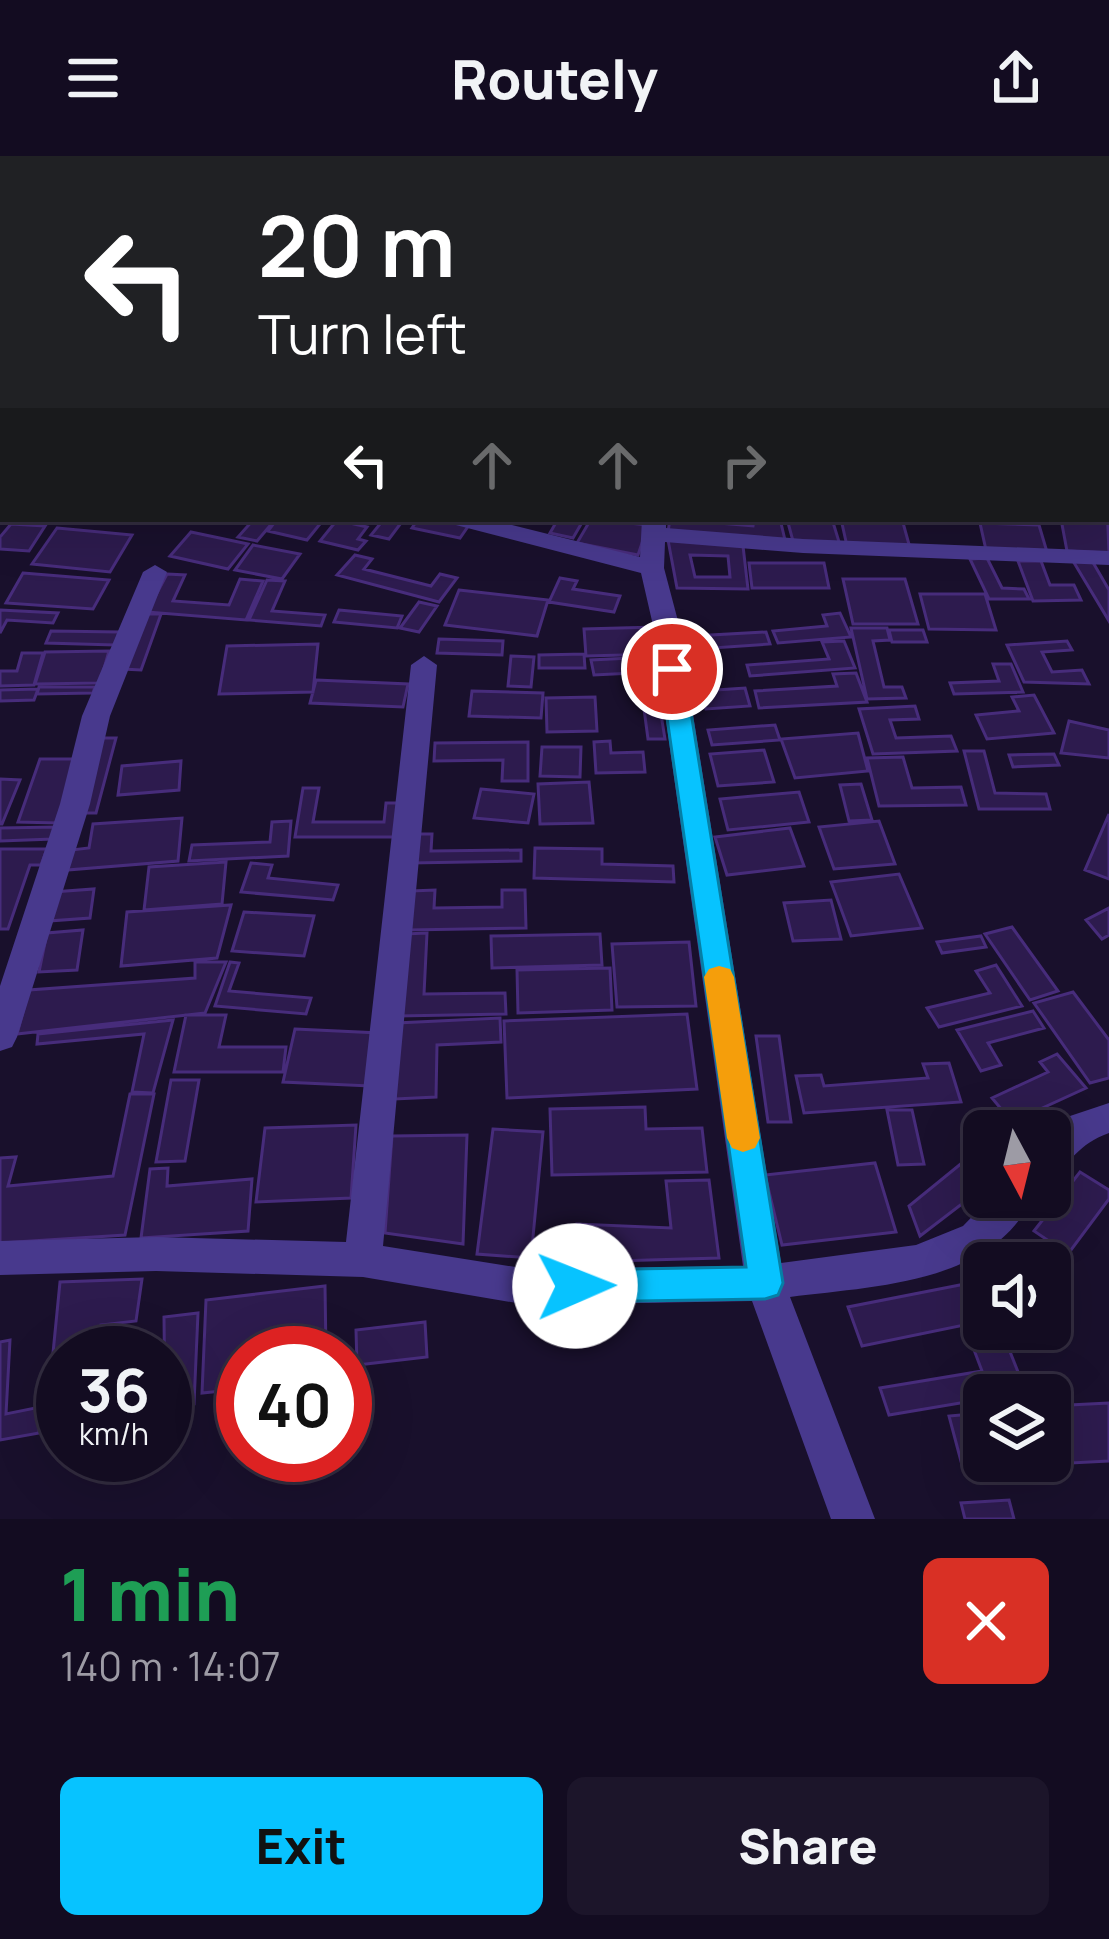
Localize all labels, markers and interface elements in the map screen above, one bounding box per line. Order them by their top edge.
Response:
text: Routely [451,41,658,115]
icon: menu [60,45,126,111]
icon: share [983,45,1049,111]
text: 20 m [258,187,456,302]
icon: left [60,204,216,360]
text: Turn left [258,296,467,370]
icon: left [333,432,399,498]
icon: ahead [459,432,525,498]
icon: ahead [585,432,651,498]
icon: right [711,432,777,498]
pin [621,618,723,720]
icon: arrive [639,636,705,702]
north arrow [963,1110,1071,1218]
map controls [963,1110,1071,1482]
position arrow [512,1223,638,1349]
button: sound [963,1242,1071,1350]
speed limit sign: 40 [216,1326,372,1482]
text: 36 [78,1348,150,1430]
button: layers [963,1374,1071,1482]
text: km/h [79,1413,149,1454]
text: 1 min [60,1544,240,1643]
button: close [923,1558,1049,1684]
text: 140 m · 14:07 [60,1639,281,1693]
button: Exit [60,1777,543,1915]
button: Share [567,1777,1049,1915]

